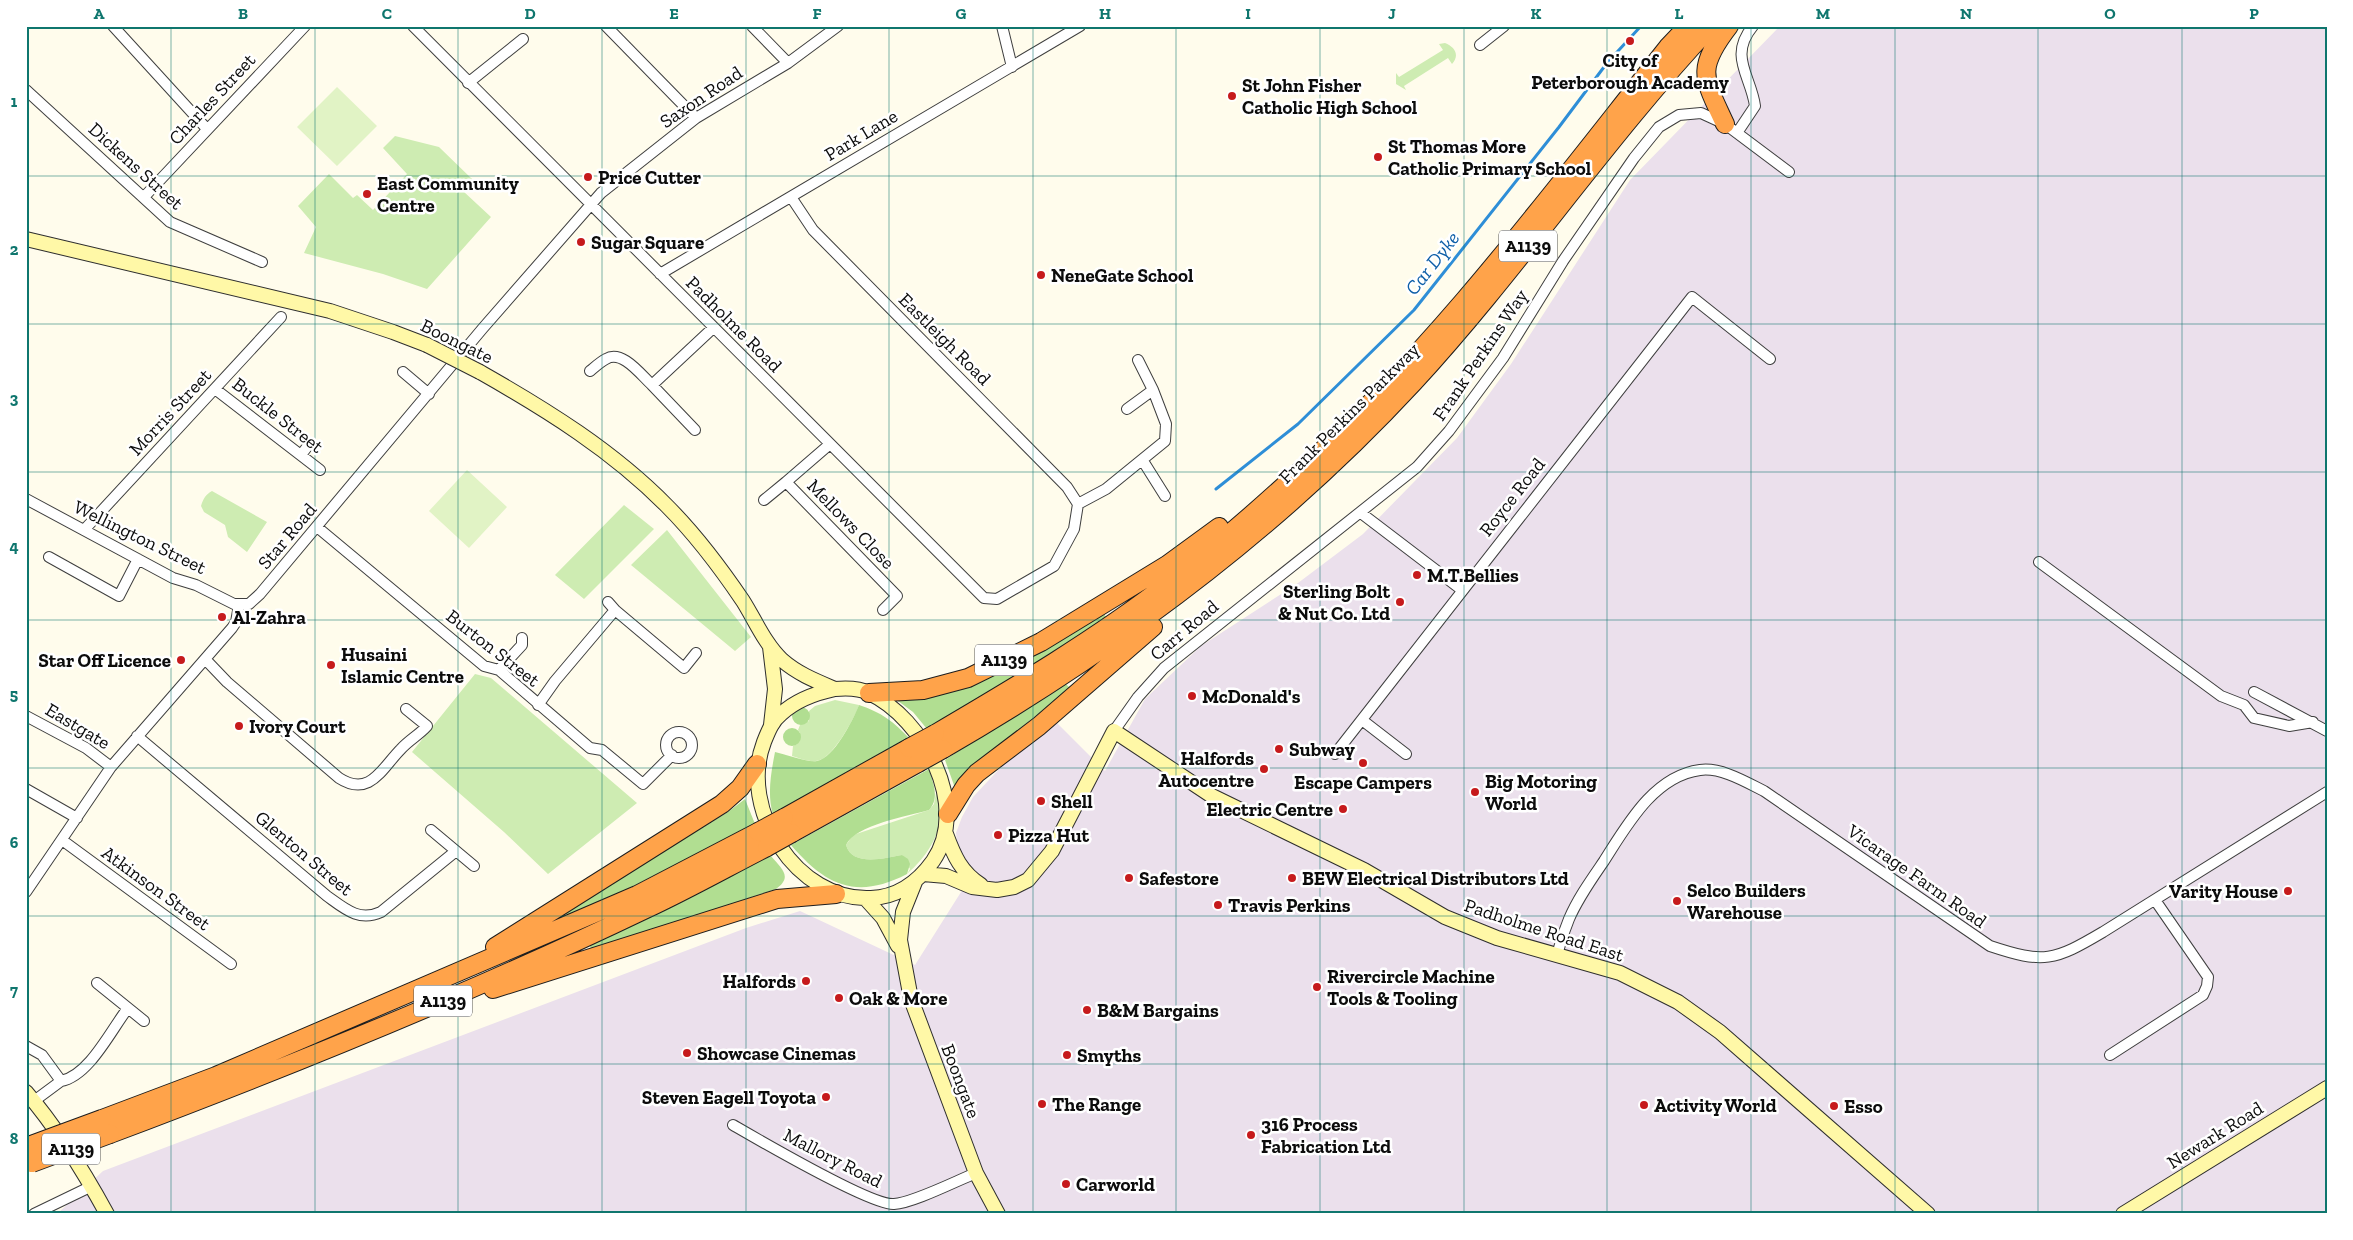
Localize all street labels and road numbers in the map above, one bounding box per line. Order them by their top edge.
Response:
street label: Charles Street [164,49,260,149]
street label: Saxon Road [655,61,747,133]
street label: Park Lane [820,104,902,166]
street label: Dickens Street [84,117,188,215]
road number: A1139 [1499,230,1557,262]
street label: Padholme Road [681,271,787,377]
street label: Frank Perkins Way [1428,285,1533,425]
street label: Eastleigh Road [894,288,996,390]
street label: Boongate [417,314,497,368]
street label: Frank Perkins Parkway [1274,338,1424,488]
street label: Morris Street [124,364,216,460]
street label: Buckle Street [228,372,328,458]
street label: Royce Road [1474,453,1550,541]
street label: Mellows Close [802,474,900,574]
street label: Wellington Street [70,495,210,579]
street label: Star Road [253,498,322,574]
street label: Carr Road [1145,594,1223,665]
street label: Burton Street [442,604,544,692]
road number: A1139 [975,644,1033,676]
street label: Eastgate [42,698,115,754]
street label: Glenton Street [251,806,357,900]
street label: Vicarage Farm Road [1842,819,1992,933]
street label: Atkinson Street [97,841,215,935]
street label: Padholme Road East [1461,893,1627,967]
road number: A1139 [414,986,472,1016]
street label: Boongate [936,1041,986,1121]
street label: Newark Road [2163,1096,2268,1174]
street label: Mallory Road [780,1123,887,1193]
road number: A1139 [42,1134,100,1164]

